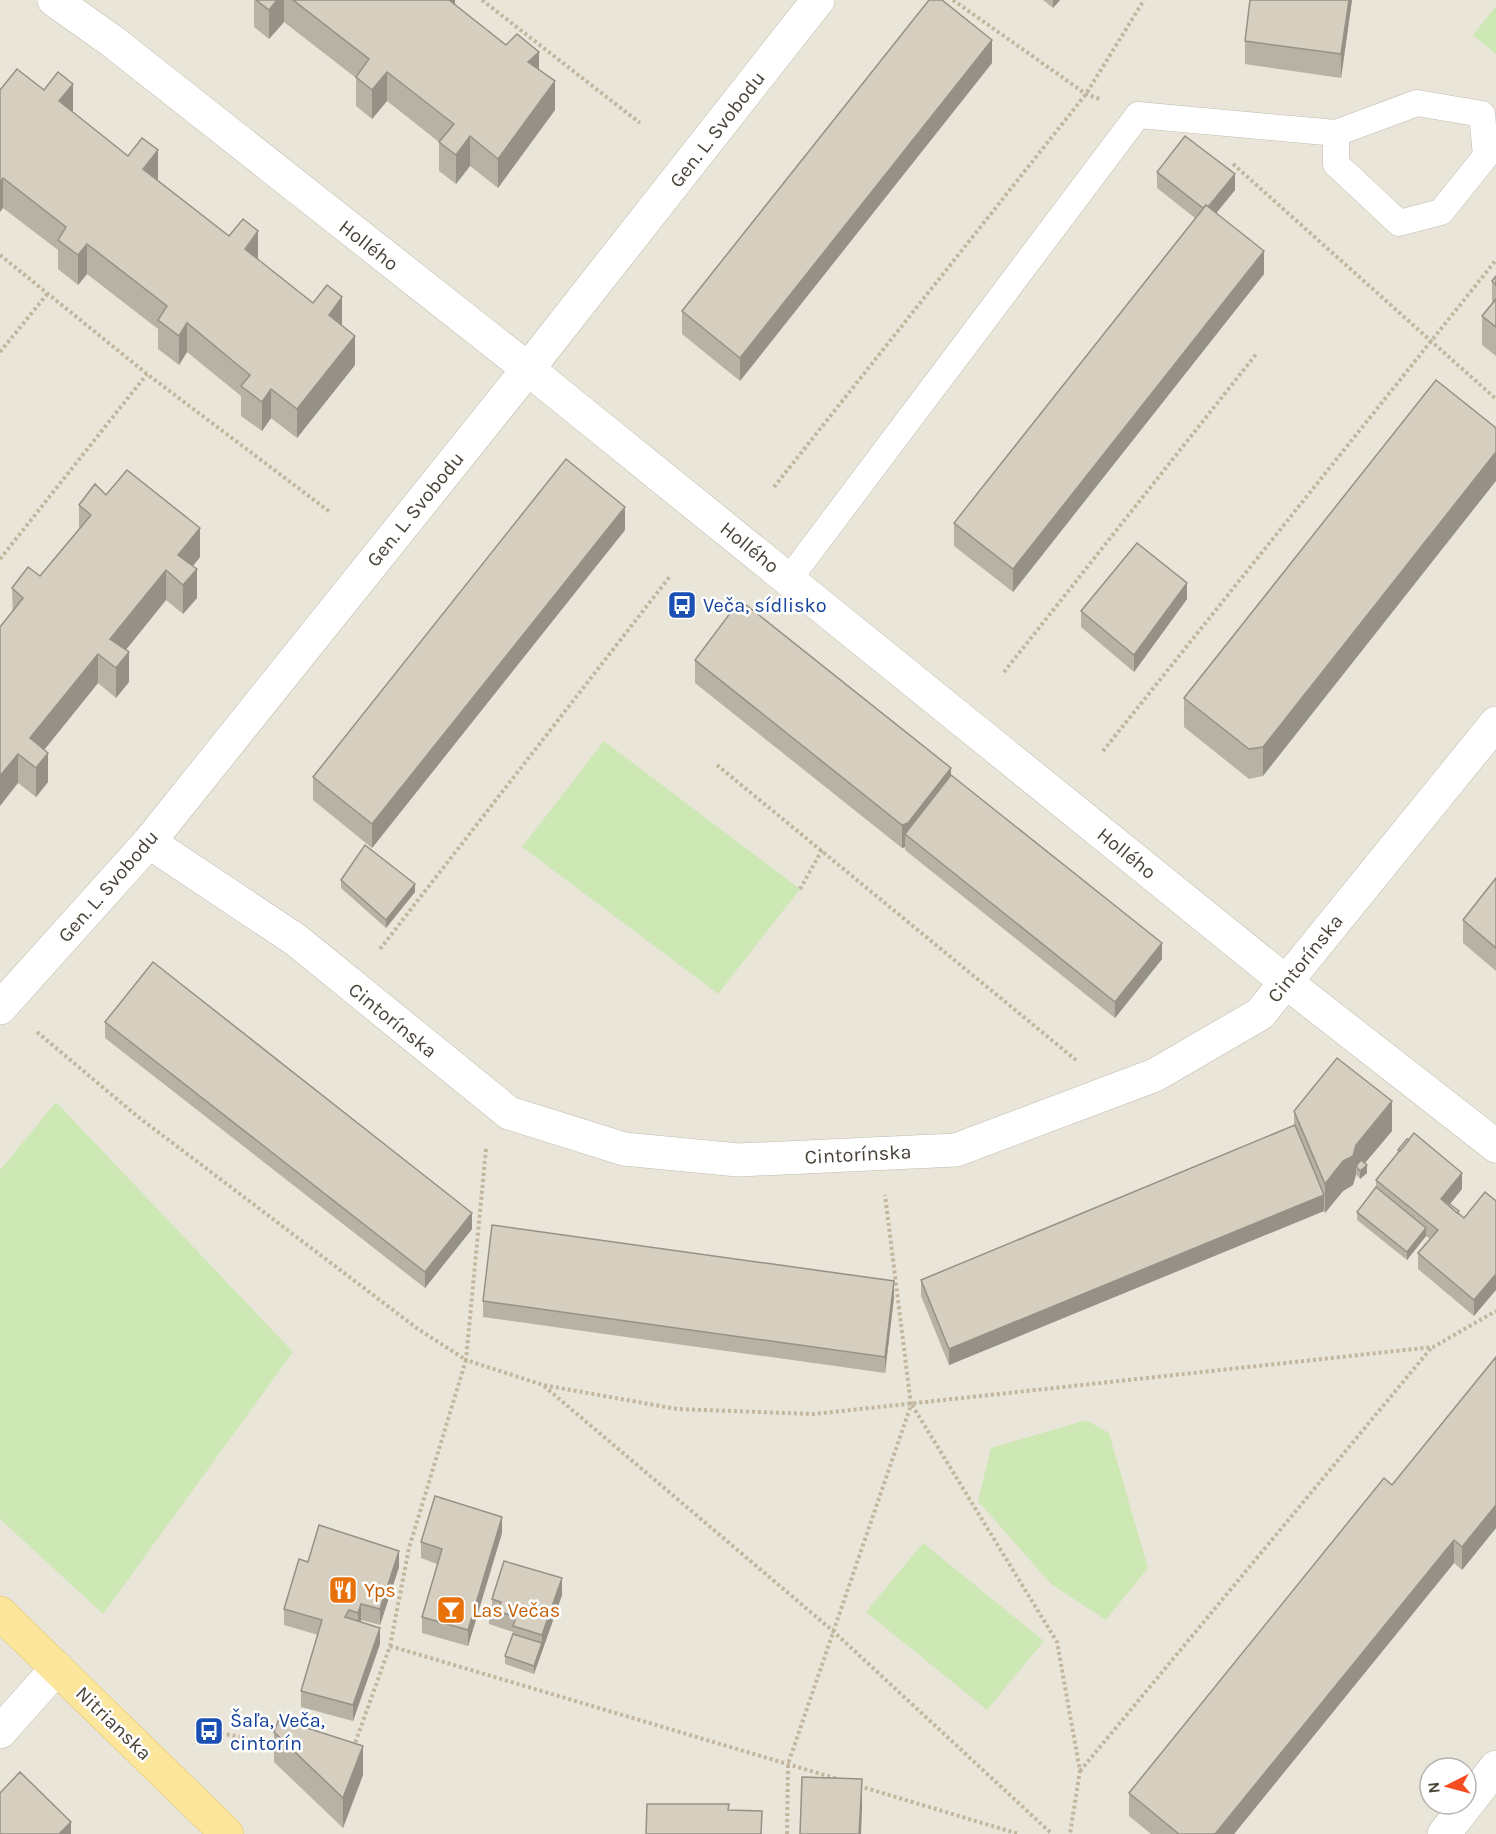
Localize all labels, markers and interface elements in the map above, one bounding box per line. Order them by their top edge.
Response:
street label: Gen. L. Svobodu [665,67,770,192]
street label: Hollého [335,215,403,276]
street label: Gen. L. Svobodu [362,447,469,571]
street label: Hollého [716,517,784,578]
bus stop icon: Veča, sídlisko [666,589,698,621]
place label: Veča, sídlisko [703,594,827,617]
street label: Hollého [1093,823,1161,884]
street label: Gen. L. Svobodu [53,826,163,947]
street label: Cintorínska [1263,910,1348,1007]
street label: Cintorínska [344,978,441,1063]
street label: Cintorínska [804,1140,912,1169]
restaurant icon: Yps [327,1574,359,1606]
place label: Yps [364,1579,396,1602]
bar icon: Las Večas [435,1594,467,1626]
place label: Las Večas [472,1599,560,1622]
street label: Nitrianska [71,1682,156,1765]
place label: Šaľa, Veča, cintorín [230,1708,325,1755]
bus stop icon: Šaľa, Veča, cintorín [193,1715,225,1747]
north arrow [1418,1756,1478,1816]
text: N [1424,1781,1444,1794]

